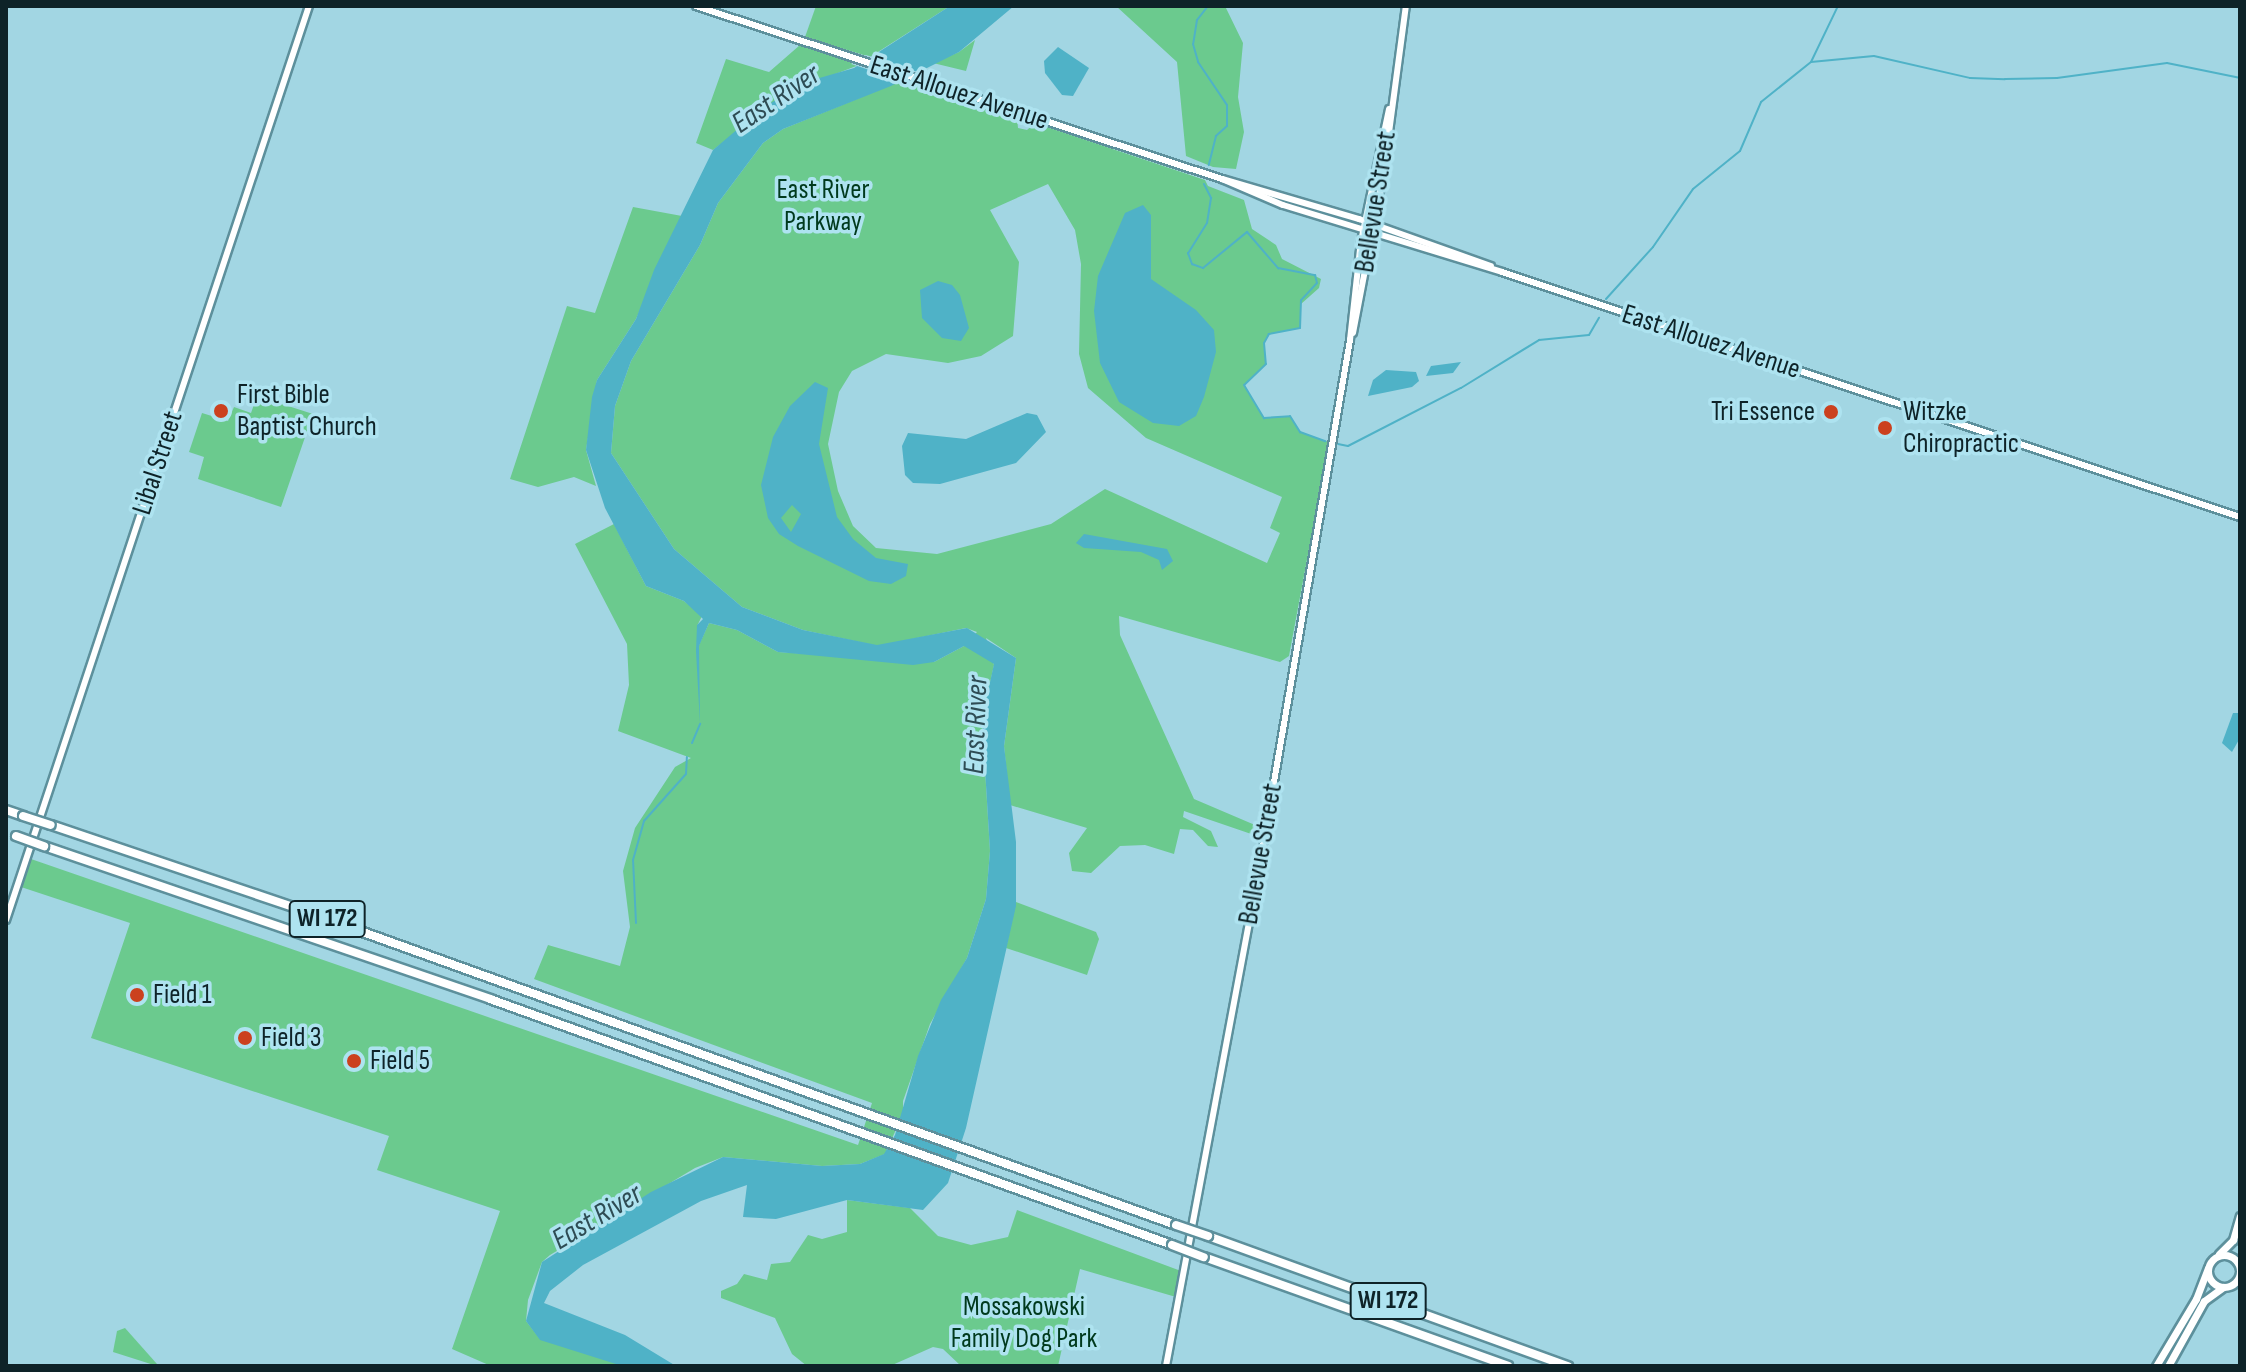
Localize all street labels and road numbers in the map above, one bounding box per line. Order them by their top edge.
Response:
street label: East Allouez Avenue [866,48,1052,138]
street label: Bellevue Street [1348,129,1404,275]
street label: East Allouez Avenue [1618,297,1804,387]
street label: Libal Street [126,407,190,519]
street label: Bellevue Street [1232,781,1290,927]
road number: WI 172 [287,897,367,941]
road number: WI 172 [1348,1279,1428,1323]

